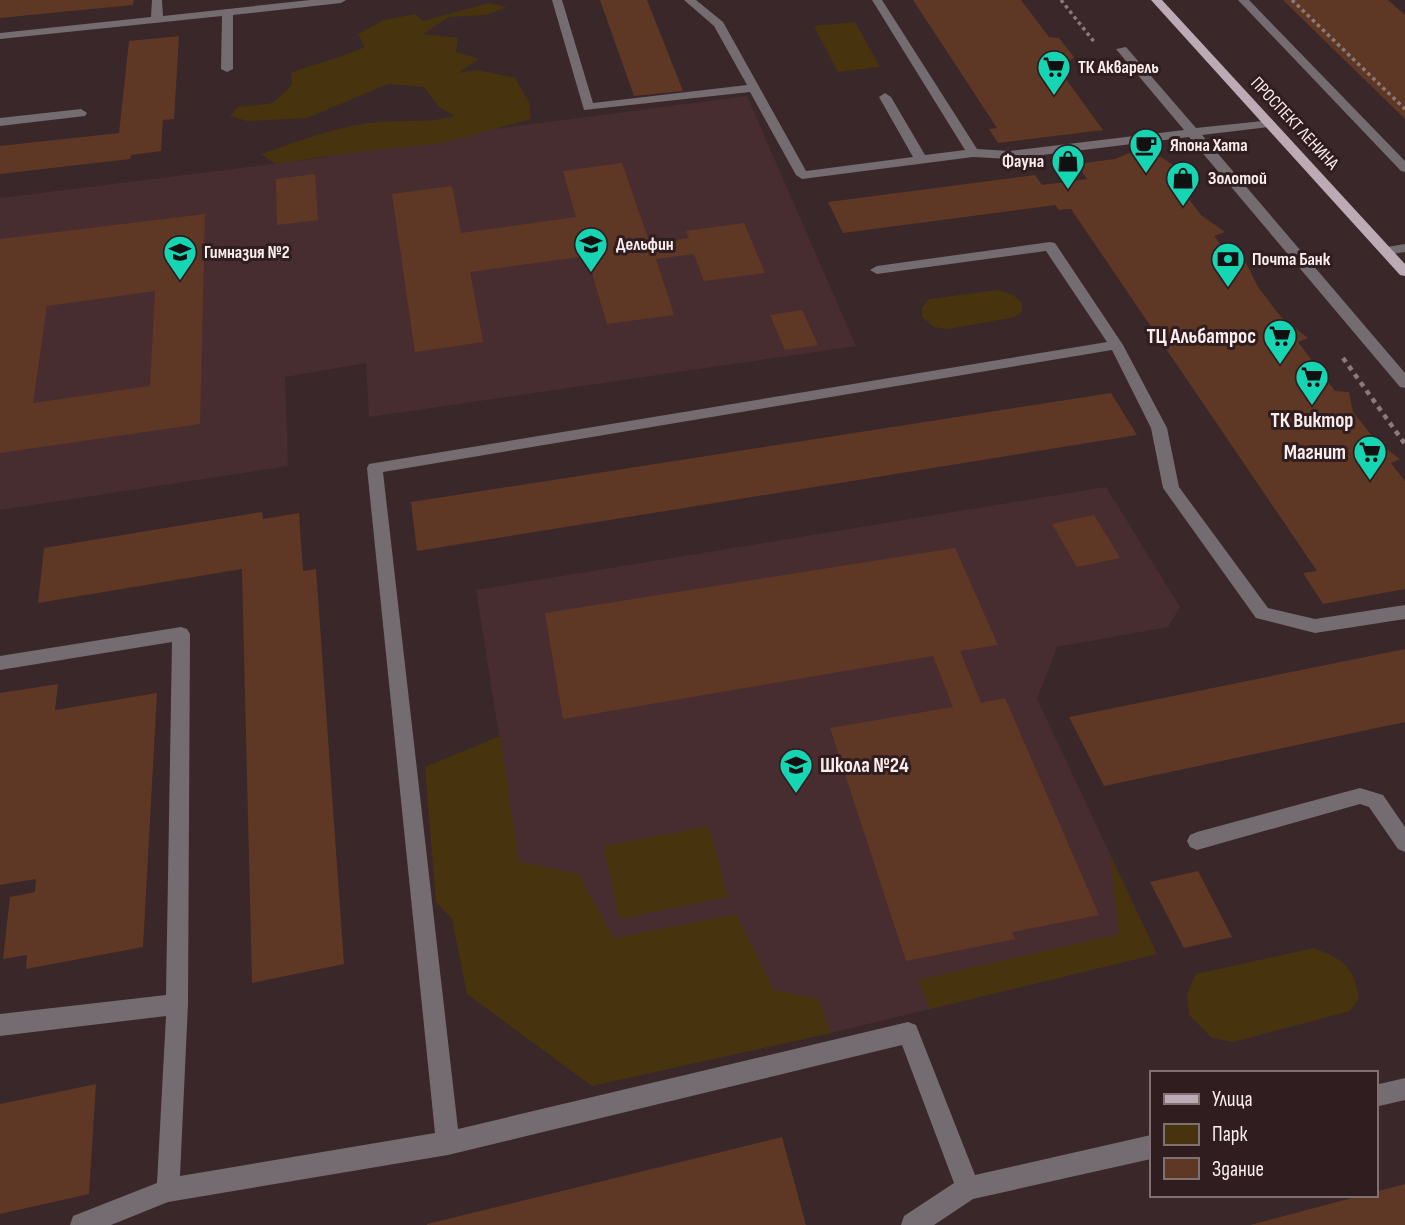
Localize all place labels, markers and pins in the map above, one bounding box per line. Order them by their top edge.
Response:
supermarket icon: ТК Акварель [1035,48,1073,97]
place label: ТК Акварель [1078,57,1159,78]
cafe icon: Япона Хата [1127,126,1165,175]
place label: Япона Хата [1170,135,1248,156]
shop icon: Фауна [1049,142,1087,191]
place label: Фауна [1002,151,1044,172]
shop icon: Золотой [1164,159,1202,208]
place label: Золотой [1208,168,1267,189]
school or university icon: Дельфин [572,225,610,274]
school or university icon: Гимназия №2 [161,233,199,282]
place label: Дельфин [616,234,674,255]
bank icon: Почта Банк [1209,240,1247,289]
place label: Гимназия №2 [204,242,290,263]
place label: Почта Банк [1252,249,1331,270]
supermarket icon: ТЦ Альбатрос [1261,317,1299,366]
place label: ТЦ Альбатрос [1146,324,1256,349]
supermarket icon: ТК Виктор [1293,358,1331,407]
place label: ТК Виктор [1271,408,1353,433]
supermarket icon: Магнит [1351,433,1389,482]
place label: Магнит [1284,440,1346,465]
school or university icon: Школа №24 [777,746,815,795]
place label: Школа №24 [820,753,909,778]

